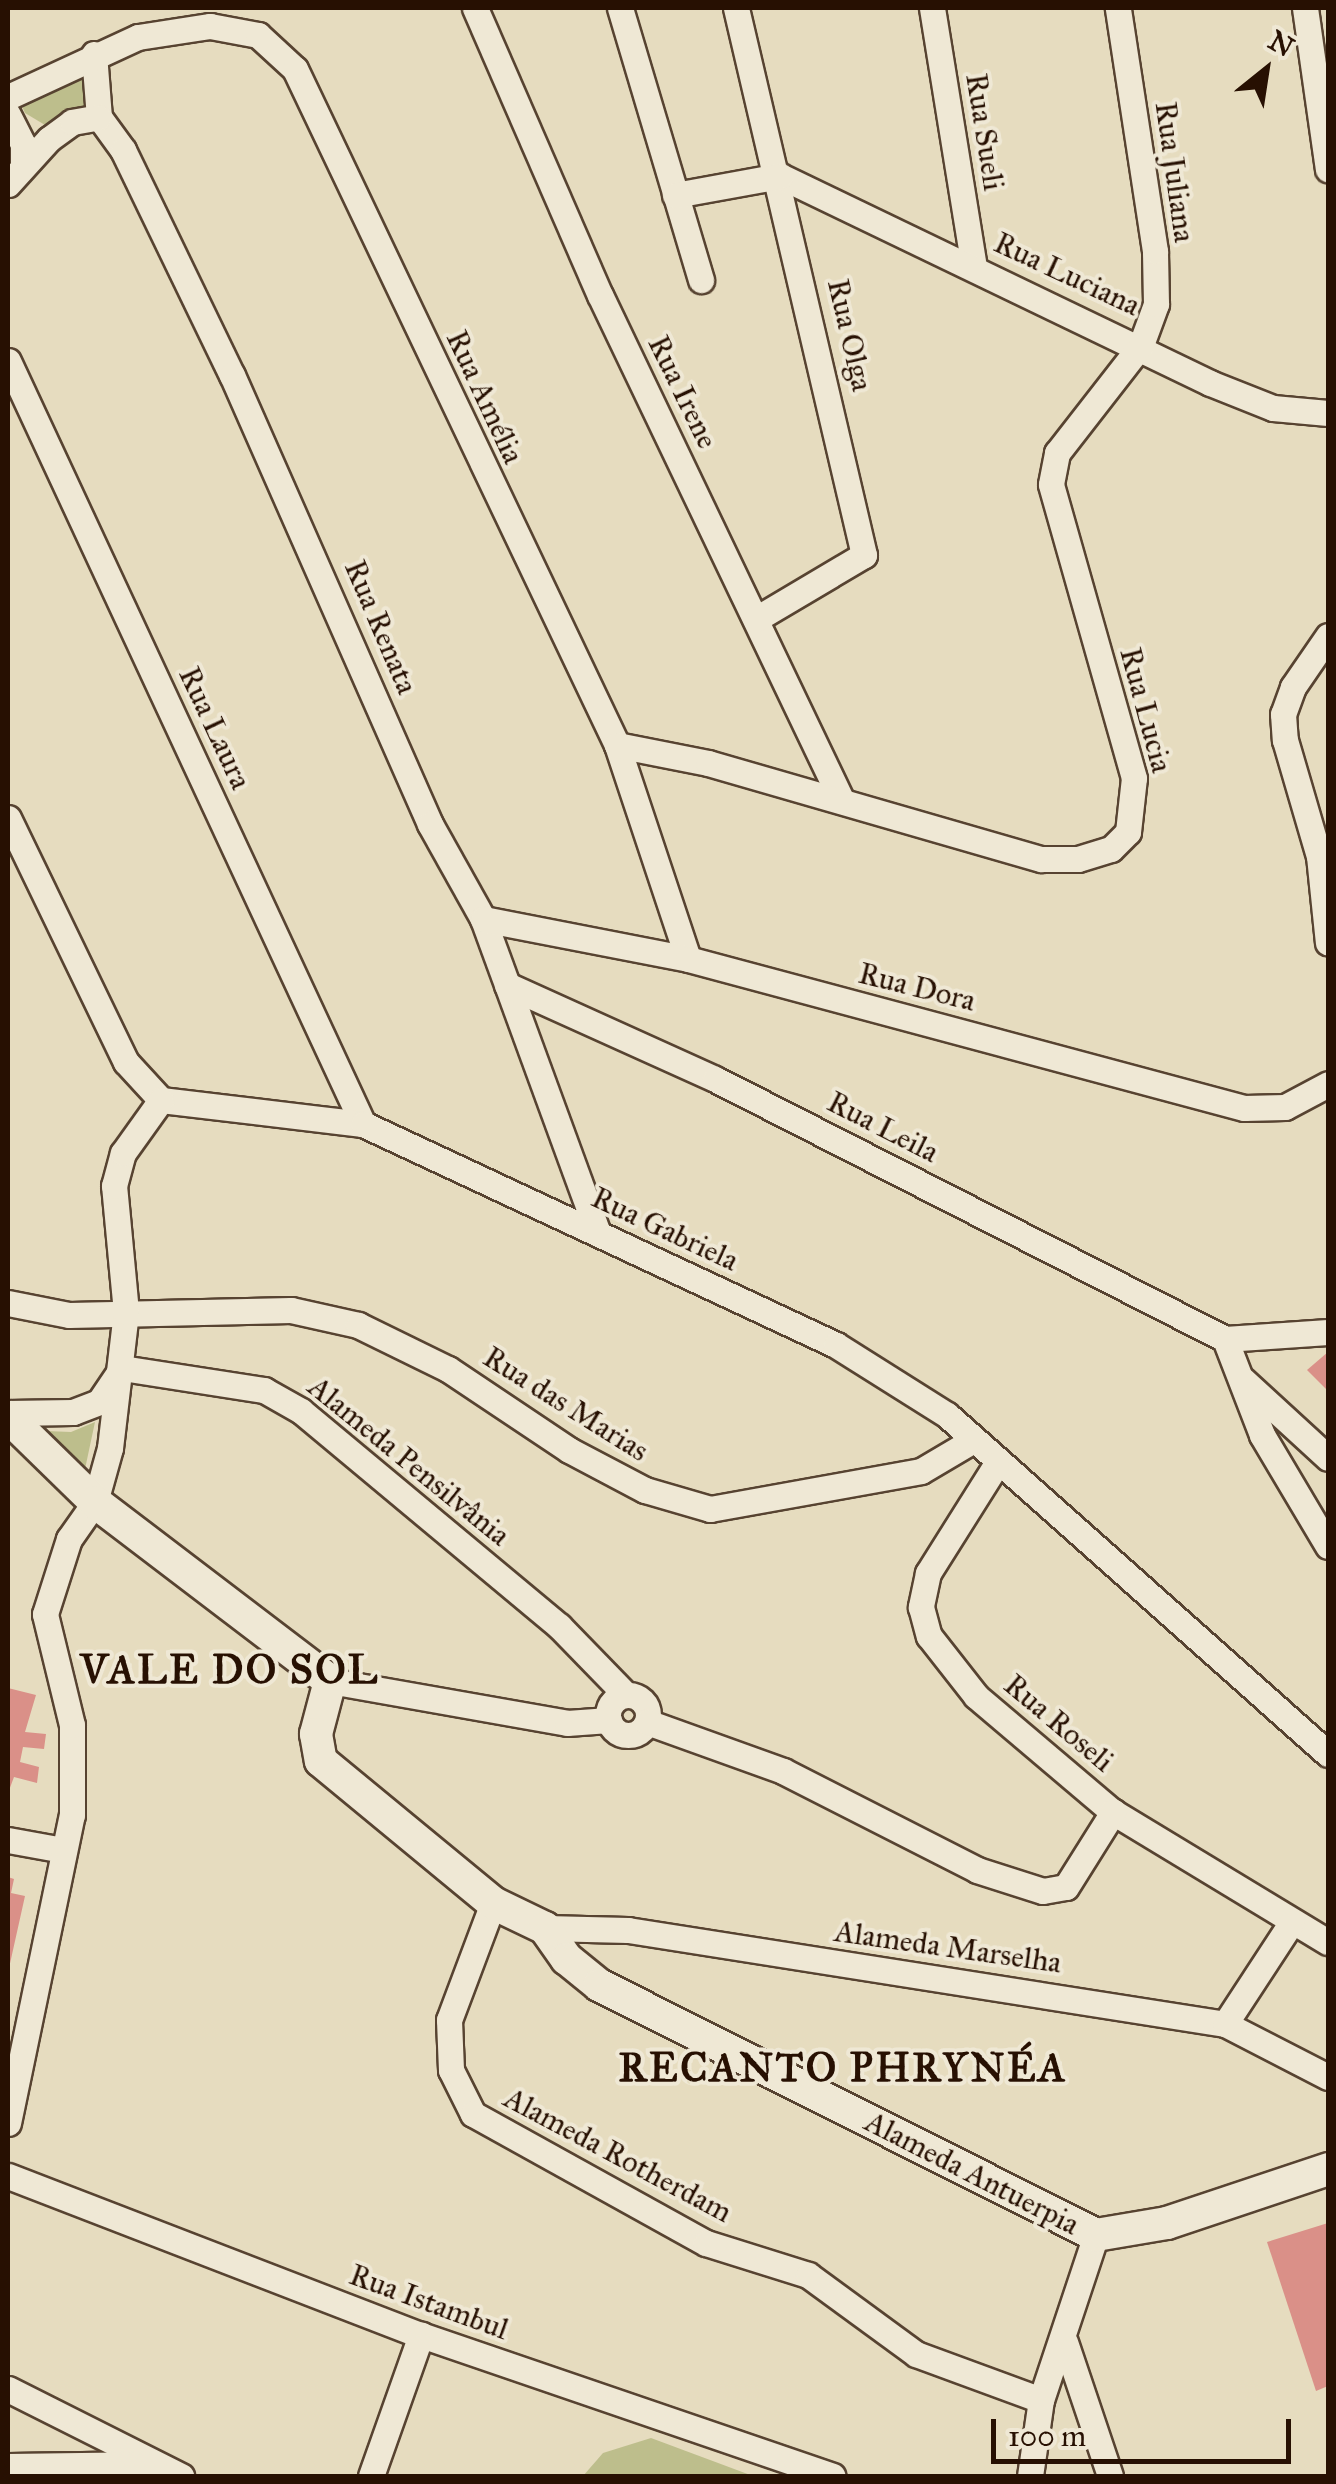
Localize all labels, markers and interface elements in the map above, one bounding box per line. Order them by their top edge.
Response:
north arrow [1216,20,1316,120]
text: N [1262,22,1300,65]
street label: Rua Sueli [958,71,1012,193]
street label: Rua Juliana [1147,100,1203,244]
street label: Rua Luciana [988,225,1146,323]
street label: Rua Olga [820,276,880,394]
street label: Rua Amélia [439,325,531,469]
street label: Rua Irene [640,330,726,454]
street label: Rua Renata [337,555,425,699]
street label: Rua Lucia [1112,644,1180,776]
street label: Rua Laura [171,661,259,795]
street label: Rua Dora [855,955,979,1019]
street label: Rua Leila [822,1084,944,1170]
street label: Rua Gabriela [586,1179,744,1279]
street label: Rua das Marias [477,1339,655,1469]
street label: Alameda Pensilvânia [301,1369,517,1553]
district label: VALE DO SOL [80,1646,380,1694]
street label: Rua Roseli [997,1667,1121,1779]
street label: Alameda Marselha [832,1913,1064,1981]
district label: RECANTO PHRYNÉA [618,2044,1068,2092]
street label: Alameda Rotherdam [498,2080,738,2230]
street label: Alameda Antuerpia [859,2104,1085,2242]
street label: Rua Istambul [345,2257,513,2347]
scale bar [996,2399,1296,2461]
text: 100 m [1008,2418,1086,2454]

